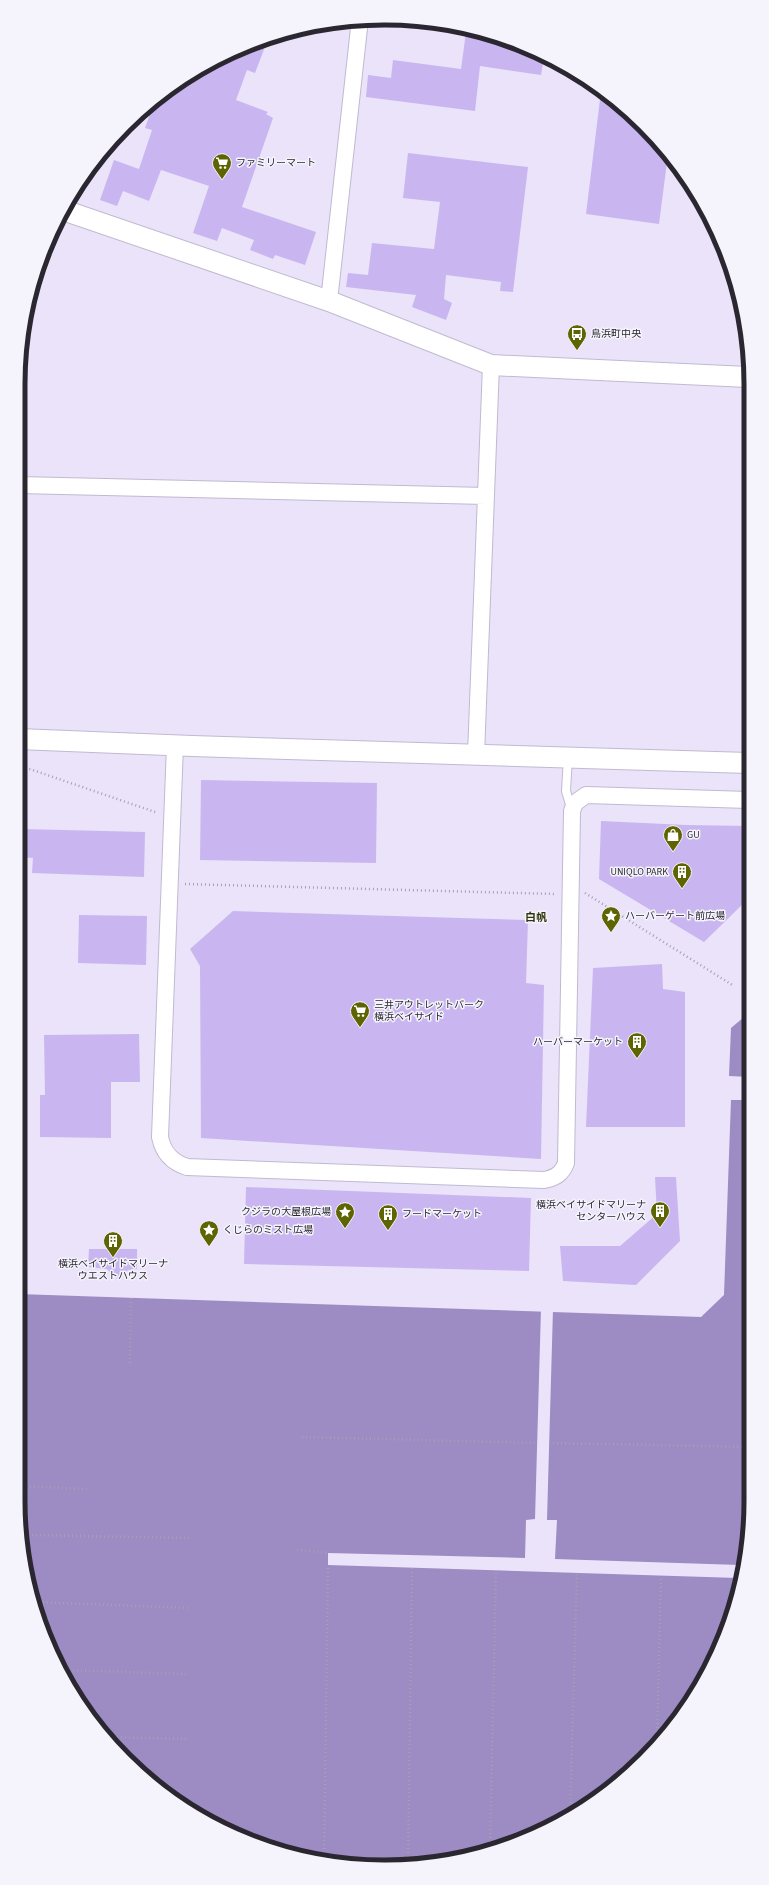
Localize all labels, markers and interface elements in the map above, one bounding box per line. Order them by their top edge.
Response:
supermarket icon: ファミリーマート [211,152,233,180]
place label: ファミリーマート [236,156,316,170]
bus stop icon: 鳥浜町中央 [566,323,588,351]
place label: 鳥浜町中央 [591,327,642,341]
shop icon: GU [662,824,684,852]
place label: GU [687,828,700,842]
building icon: UNIQLO PARK [671,861,693,889]
place label: UNIQLO PARK [610,865,668,879]
place icon: ハーバーゲート前広場 [600,905,622,933]
place label: ハーバーゲート前広場 [625,909,725,923]
district label: 白帆 [525,910,547,925]
place label: 三井アウトレットパーク 横浜ベイサイド [374,998,484,1024]
supermarket icon: 三井アウトレットパーク 横浜ベイサイド [349,1000,371,1028]
building icon: ハーバーマーケット [626,1031,648,1059]
place label: ハーバーマーケット [533,1035,623,1049]
place label: 横浜ベイサイドマリーナ センターハウス [536,1198,646,1224]
building icon: 横浜ベイサイドマリーナ センターハウス [649,1200,671,1228]
place icon: クジラの大屋根広場 [334,1201,356,1229]
building icon: フードマーケット [377,1203,399,1231]
place label: クジラの大屋根広場 [241,1205,331,1219]
place label: フードマーケット [402,1207,482,1221]
place icon: くじらのミスト広場 [198,1219,220,1247]
place label: くじらのミスト広場 [223,1223,313,1237]
building icon: 横浜ベイサイドマリーナ ウエストハウス [102,1230,124,1258]
place label: 横浜ベイサイドマリーナ ウエストハウス [58,1257,168,1283]

